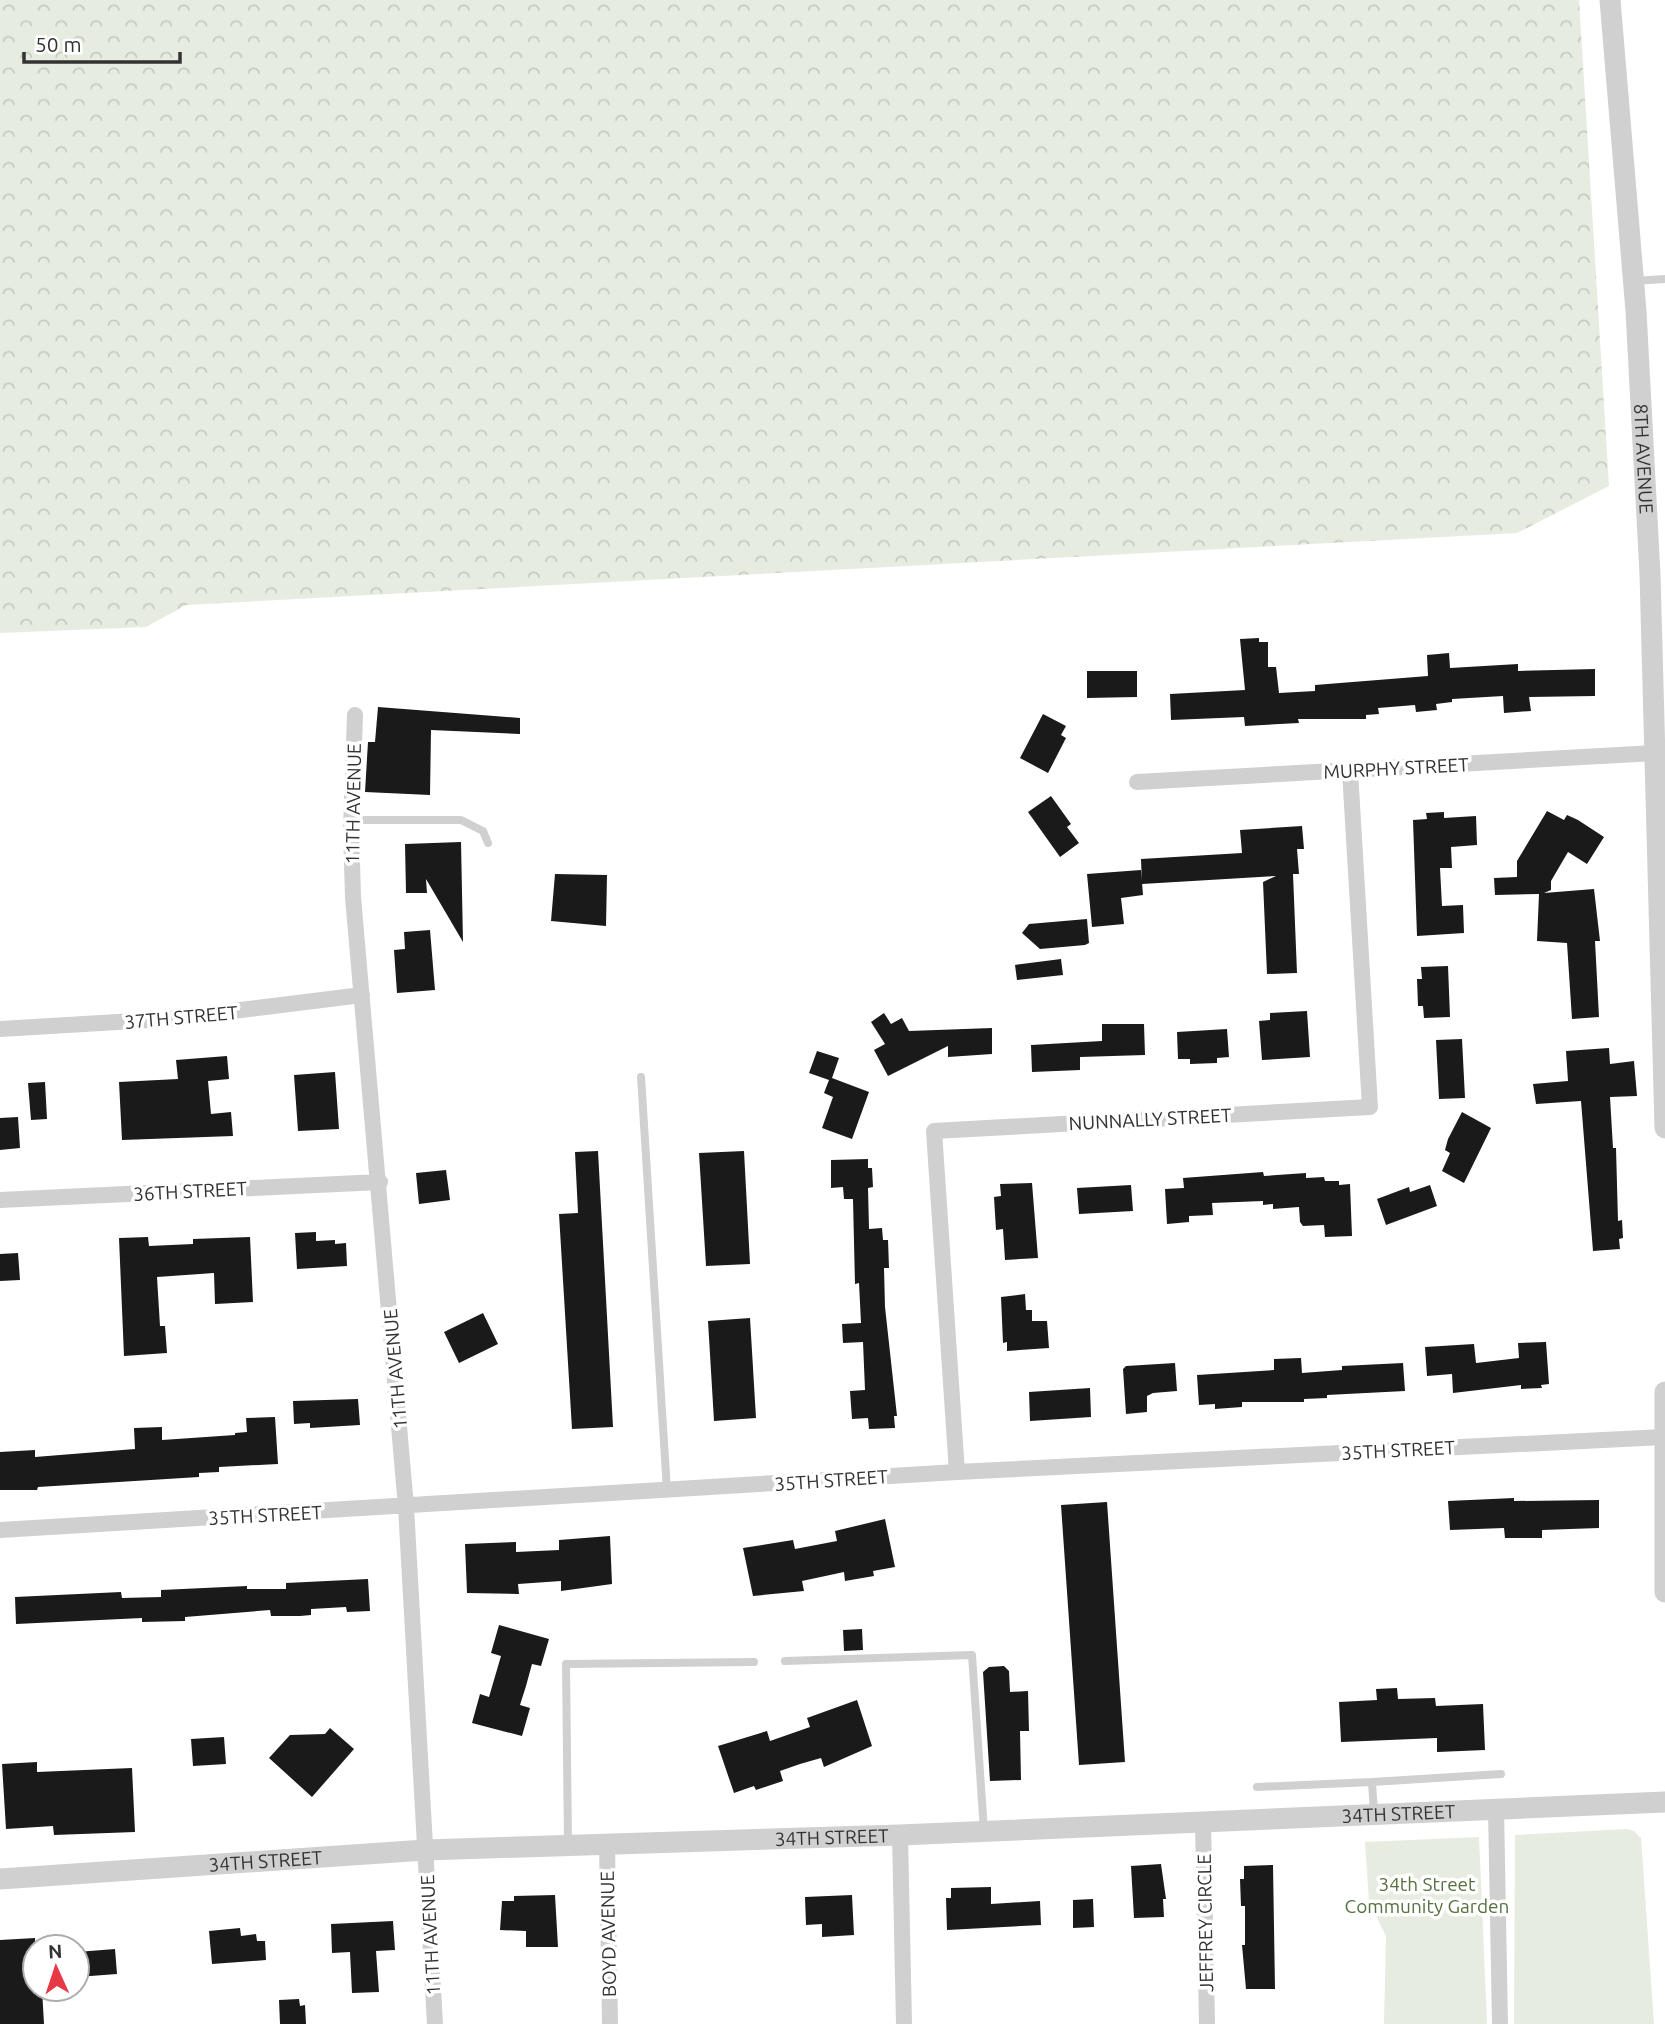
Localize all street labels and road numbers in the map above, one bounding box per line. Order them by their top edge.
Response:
street label: 8TH AVENUE [1630,403,1658,514]
street label: 11TH AVENUE [341,743,365,865]
street label: MURPHY STREET [1323,753,1470,783]
street label: 37TH STREET [123,1001,239,1033]
street label: NUNNALLY STREET [1068,1104,1232,1134]
street label: 36TH STREET [133,1177,248,1205]
street label: 11TH AVENUE [379,1308,411,1430]
street label: 35TH STREET [1341,1436,1456,1464]
street label: 35TH STREET [773,1465,889,1495]
street label: 35TH STREET [208,1501,323,1529]
street label: 34TH STREET [1341,1800,1456,1827]
street label: 34TH STREET [775,1824,890,1850]
street label: 34TH STREET [208,1846,323,1876]
street label: JEFFREY CIRCLE [1193,1854,1217,1992]
street label: BOYD AVENUE [596,1871,620,1997]
street label: 11TH AVENUE [416,1874,444,1996]

